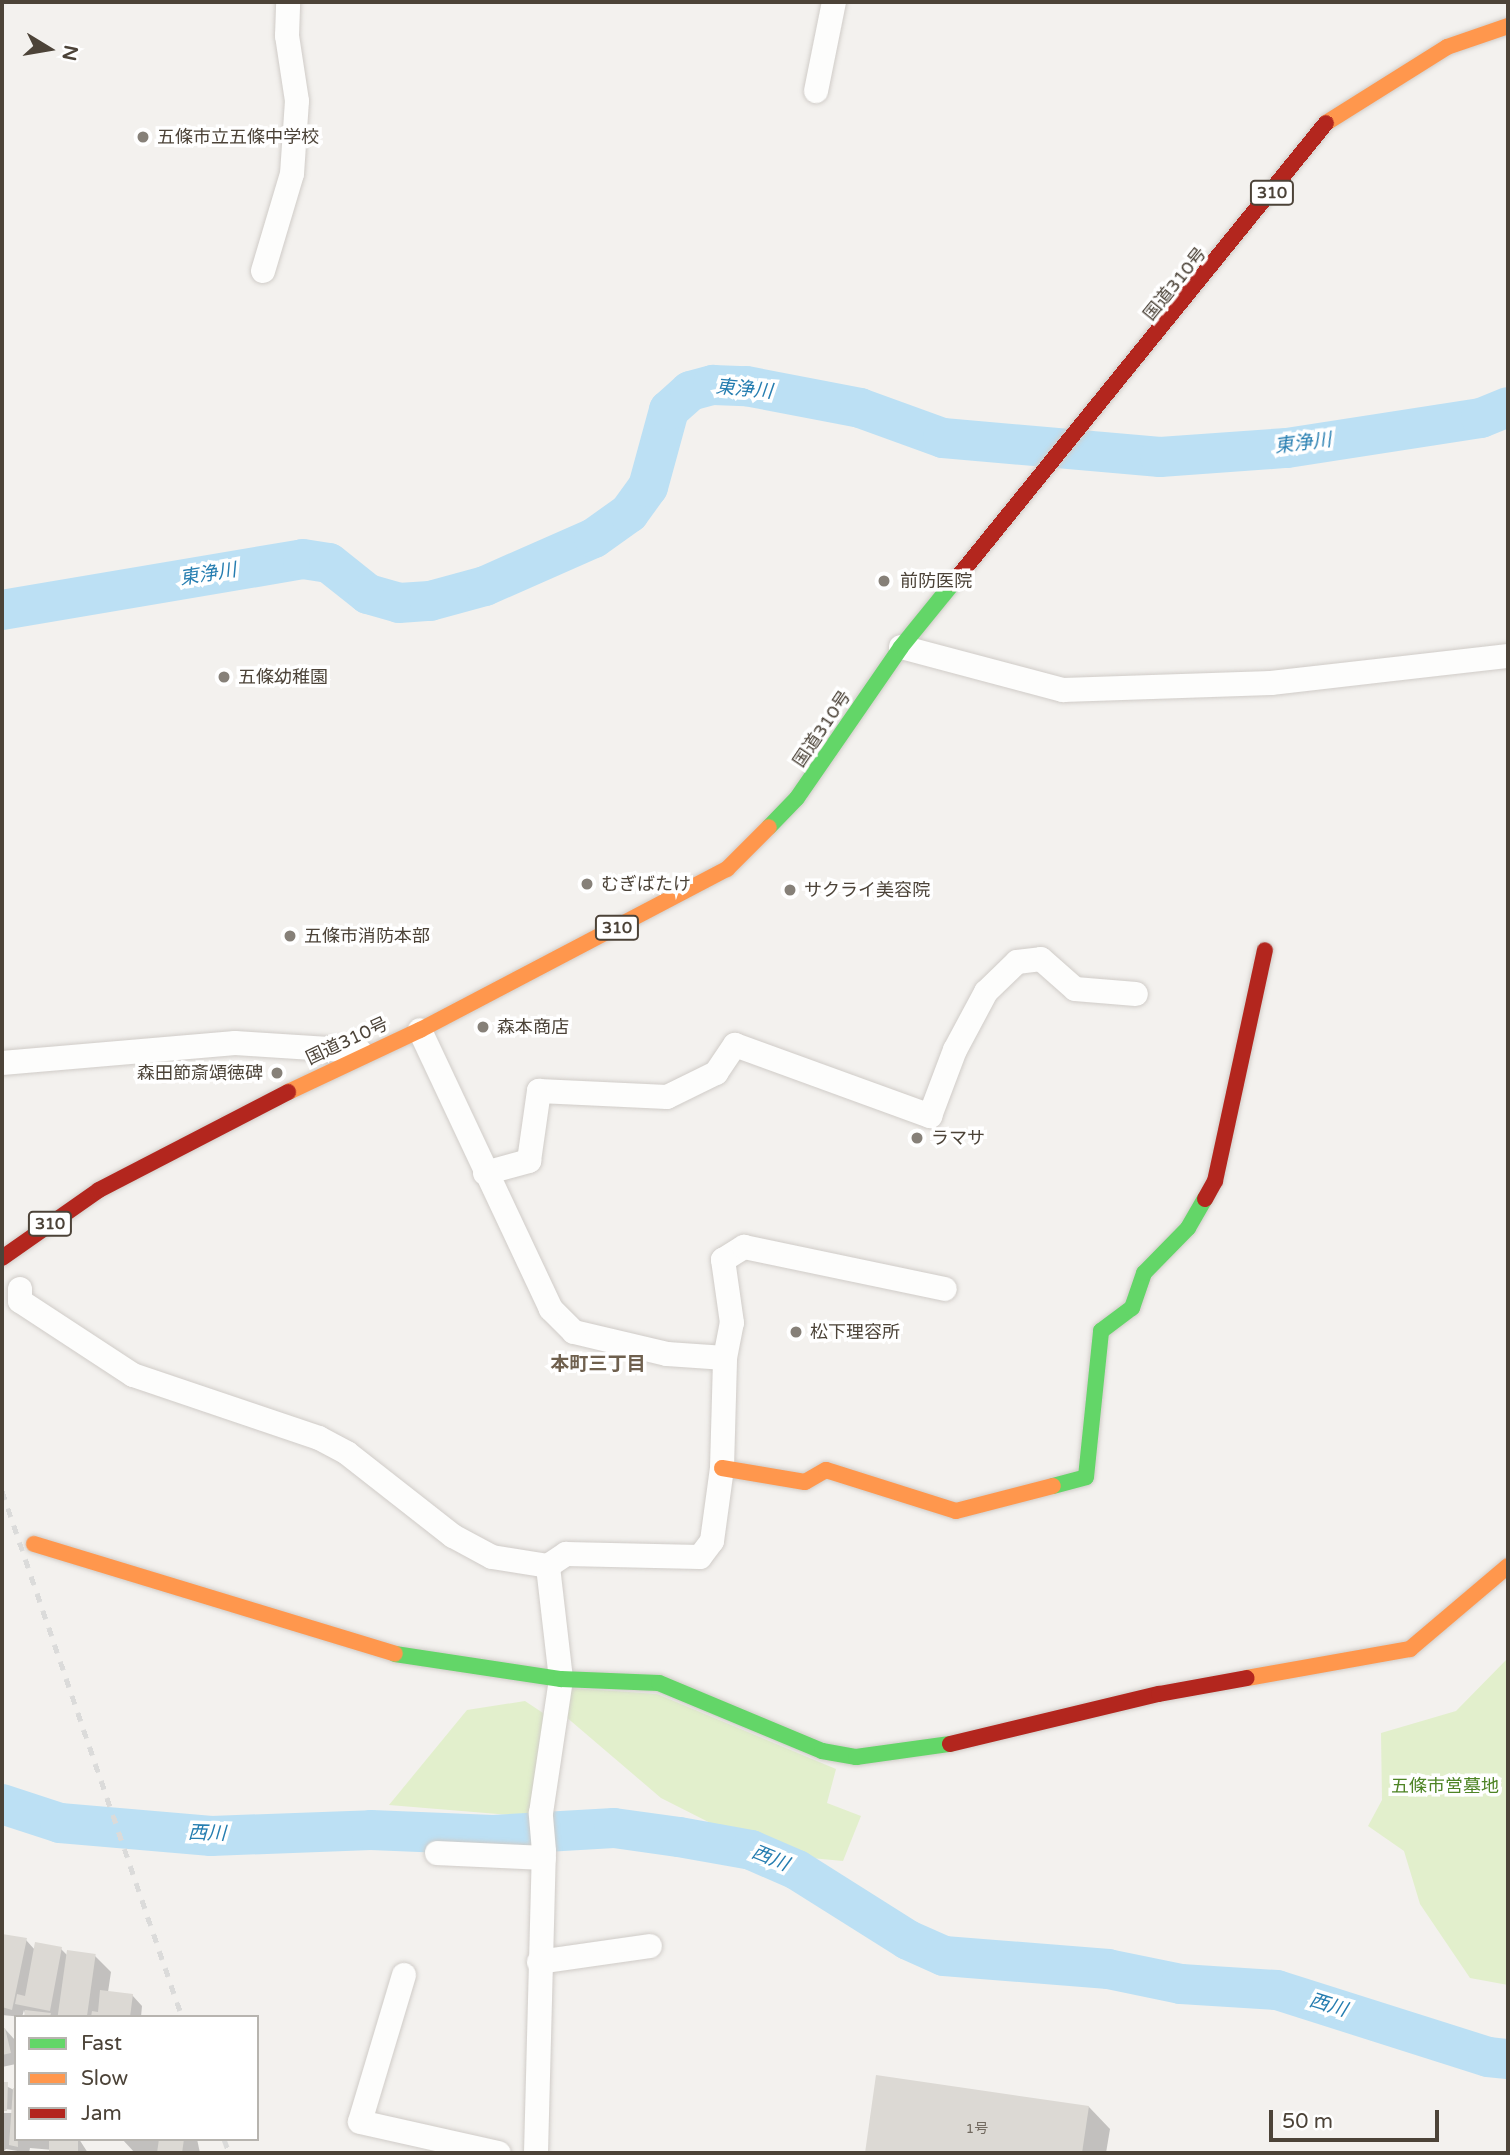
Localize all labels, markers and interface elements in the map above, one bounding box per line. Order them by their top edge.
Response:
north arrow [14,14,84,84]
text: N [57,43,82,63]
place label: 五條市立五條中学校 [157,126,319,148]
marker: 五條市立五條中学校 [135,129,151,145]
road number: 310 [1249,181,1295,206]
street label: 国道310号 [1139,243,1211,325]
water label: 東浄川 [715,376,773,404]
water label: 東浄川 [1273,429,1333,459]
water label: 東浄川 [178,559,238,591]
place label: 前防医院 [900,570,972,592]
marker: 前防医院 [874,571,894,591]
place label: 五條幼稚園 [238,666,328,688]
marker: 五條幼稚園 [216,669,232,685]
street label: 国道310号 [788,687,856,771]
place label: むぎばたけ [601,873,691,895]
marker: むぎばたけ [579,876,595,892]
place label: サクライ美容院 [804,879,930,901]
marker: サクライ美容院 [782,882,798,898]
road number: 310 [594,916,640,940]
place label: 五條市消防本部 [304,925,430,947]
marker: 五條市消防本部 [282,928,298,944]
street label: 国道310号 [303,1013,391,1069]
place label: 森本商店 [497,1016,569,1038]
marker: 森本商店 [475,1019,491,1035]
place label: 森田節斎頌徳碑 [137,1062,263,1084]
marker: 森田節斎頌徳碑 [269,1065,285,1081]
place label: ラマサ [931,1127,985,1149]
marker: ラマサ [909,1130,925,1146]
road number: 310 [27,1212,73,1236]
place label: 松下理容所 [810,1321,900,1343]
marker: 松下理容所 [788,1324,804,1340]
district label: 本町三丁目 [551,1354,645,1376]
park label: 五條市営墓地 [1391,1775,1499,1797]
water label: 西川 [188,1822,226,1846]
water label: 西川 [748,1841,792,1877]
water label: 西川 [1306,1990,1350,2022]
legend [14,2015,259,2141]
text: Fast [81,2031,122,2056]
text: Slow [81,2066,128,2091]
scale bar [1272,2096,1442,2140]
text: Jam [81,2101,122,2126]
text: 50 m [1282,2109,1333,2134]
house number: 1号 [966,2121,988,2137]

